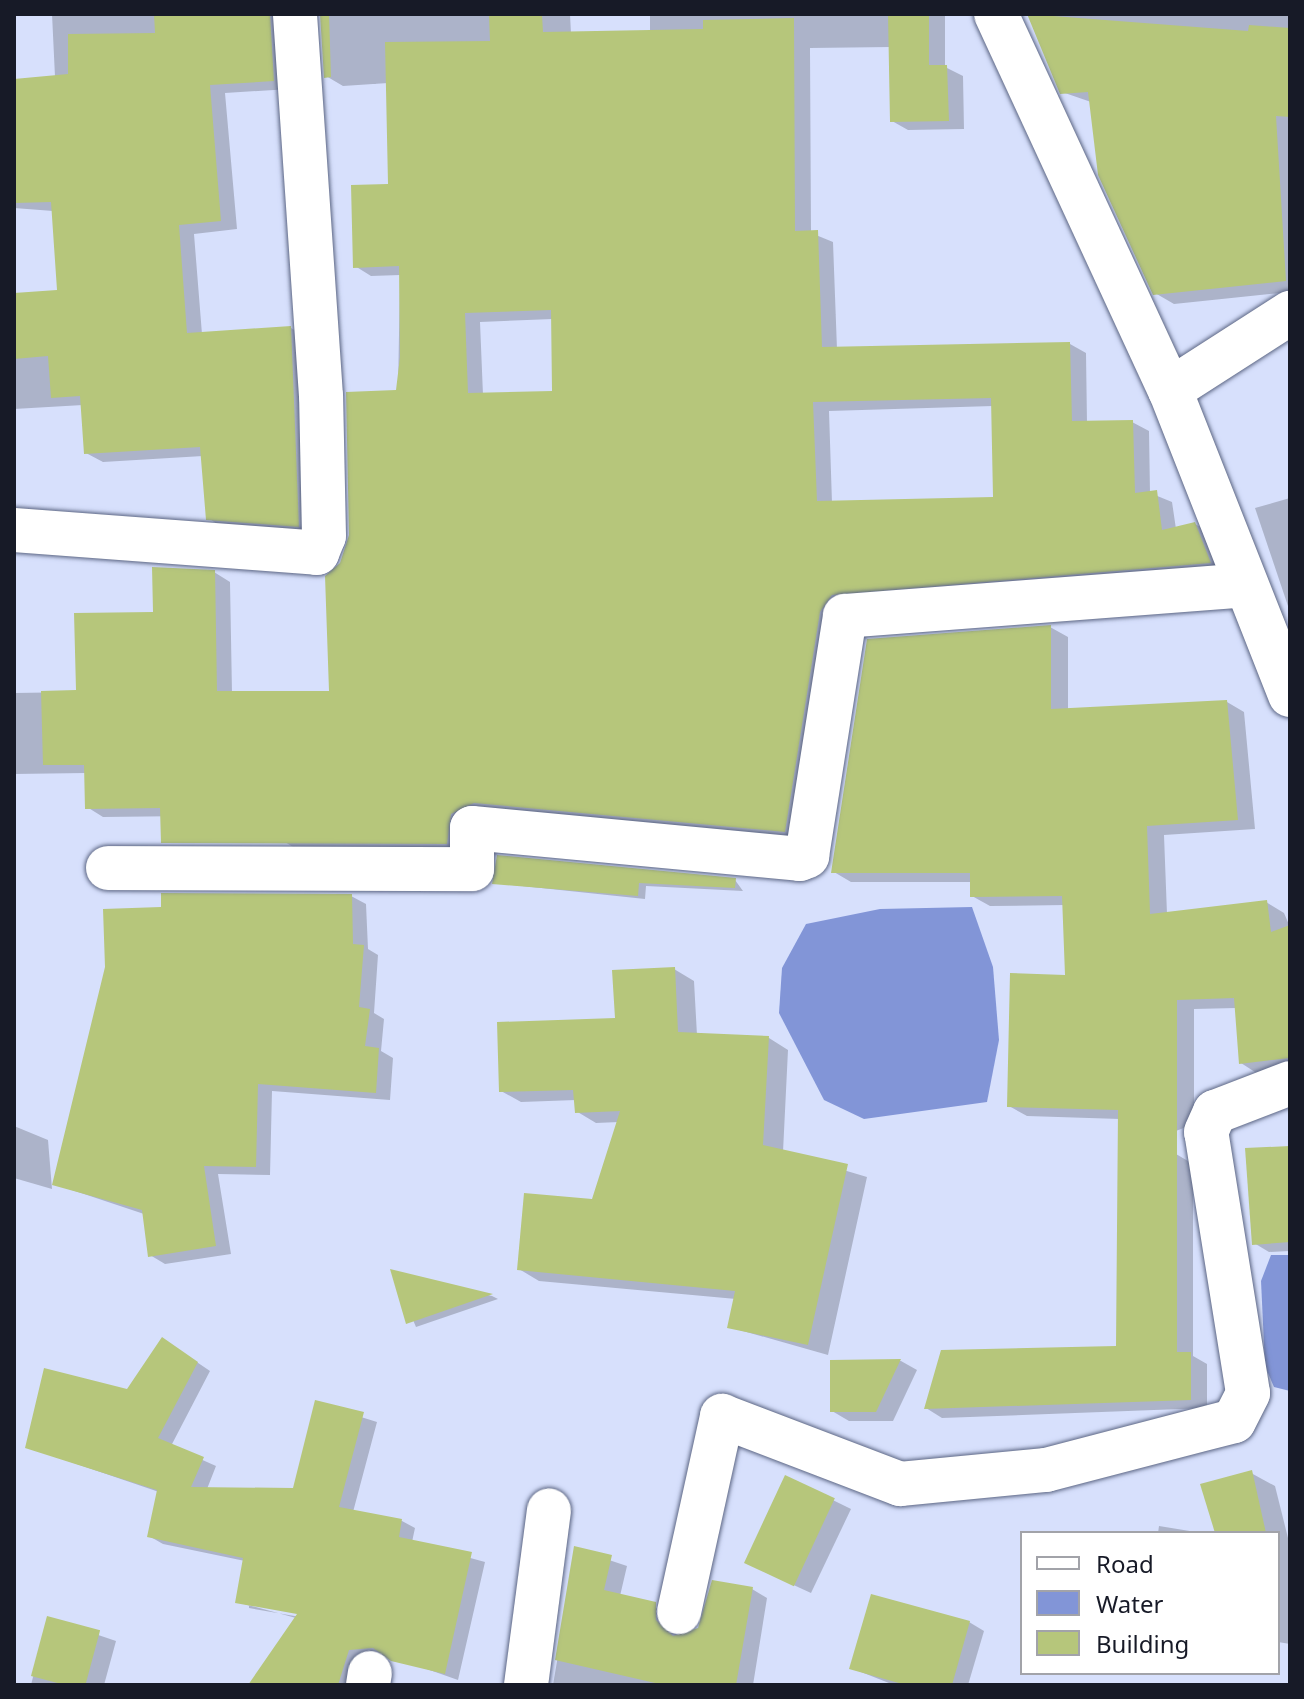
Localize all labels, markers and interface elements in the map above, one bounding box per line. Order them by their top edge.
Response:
legend [1020,1531,1280,1675]
text: Road [1096,1547,1154,1580]
text: Water [1096,1587,1163,1620]
text: Building [1096,1627,1189,1660]

